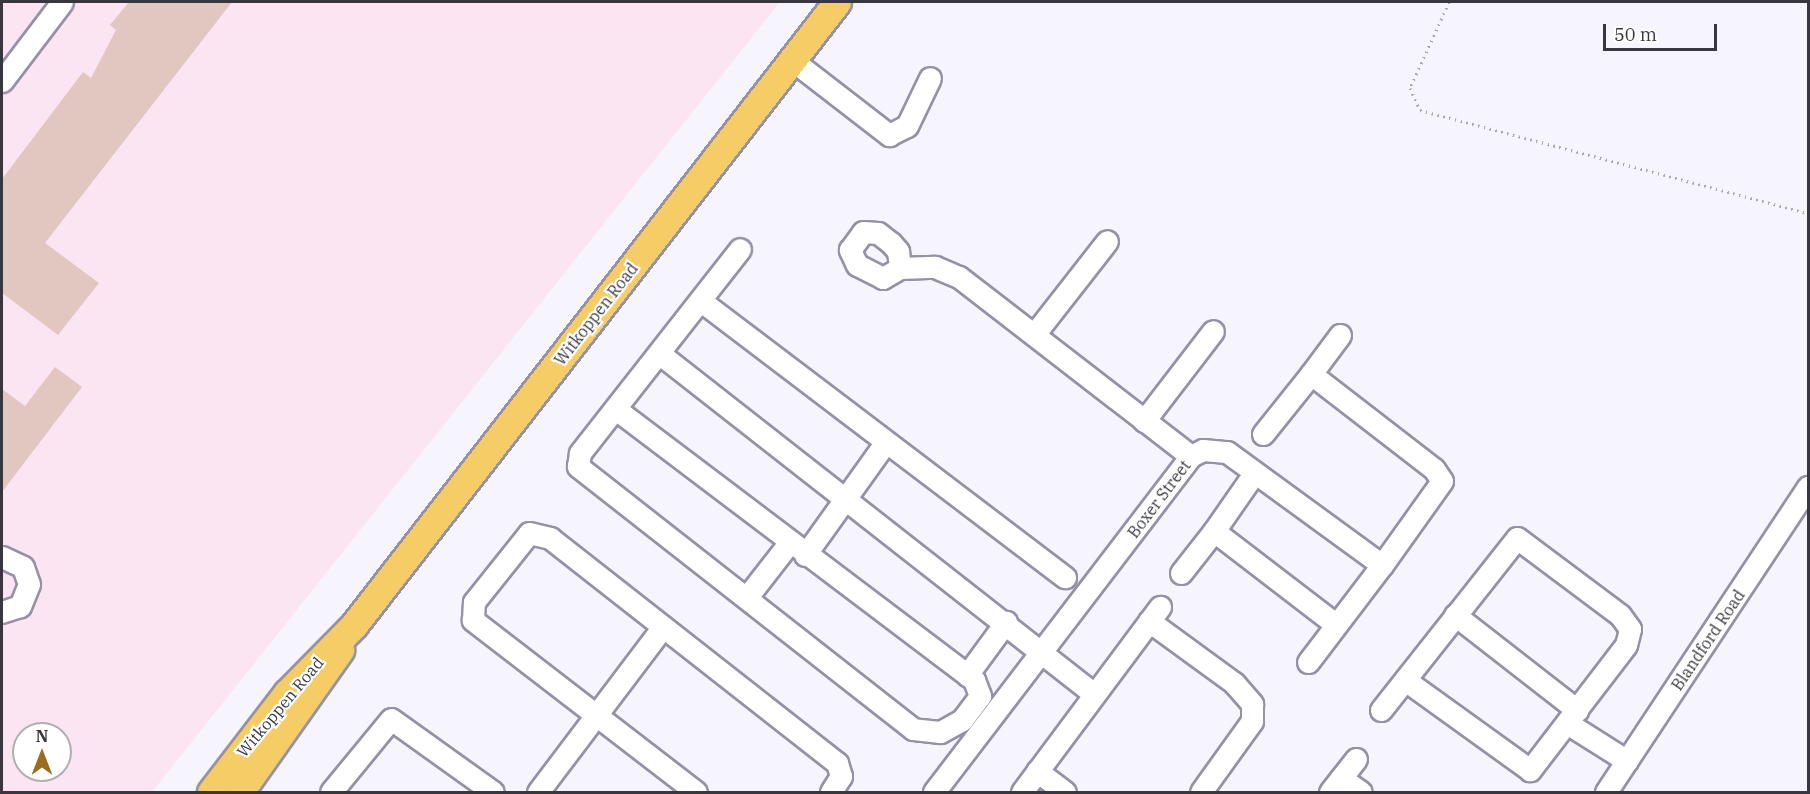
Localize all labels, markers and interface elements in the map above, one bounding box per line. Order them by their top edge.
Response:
scale bar [1606,12,1720,50]
text: 50 m [1614,23,1657,46]
street label: Witkoppen Road [550,259,642,369]
street label: Boxer Street [1124,456,1194,542]
street label: Blandford Road [1667,586,1749,694]
street label: Witkoppen Road [233,653,327,761]
north arrow [12,722,72,782]
text: N [36,726,48,746]

